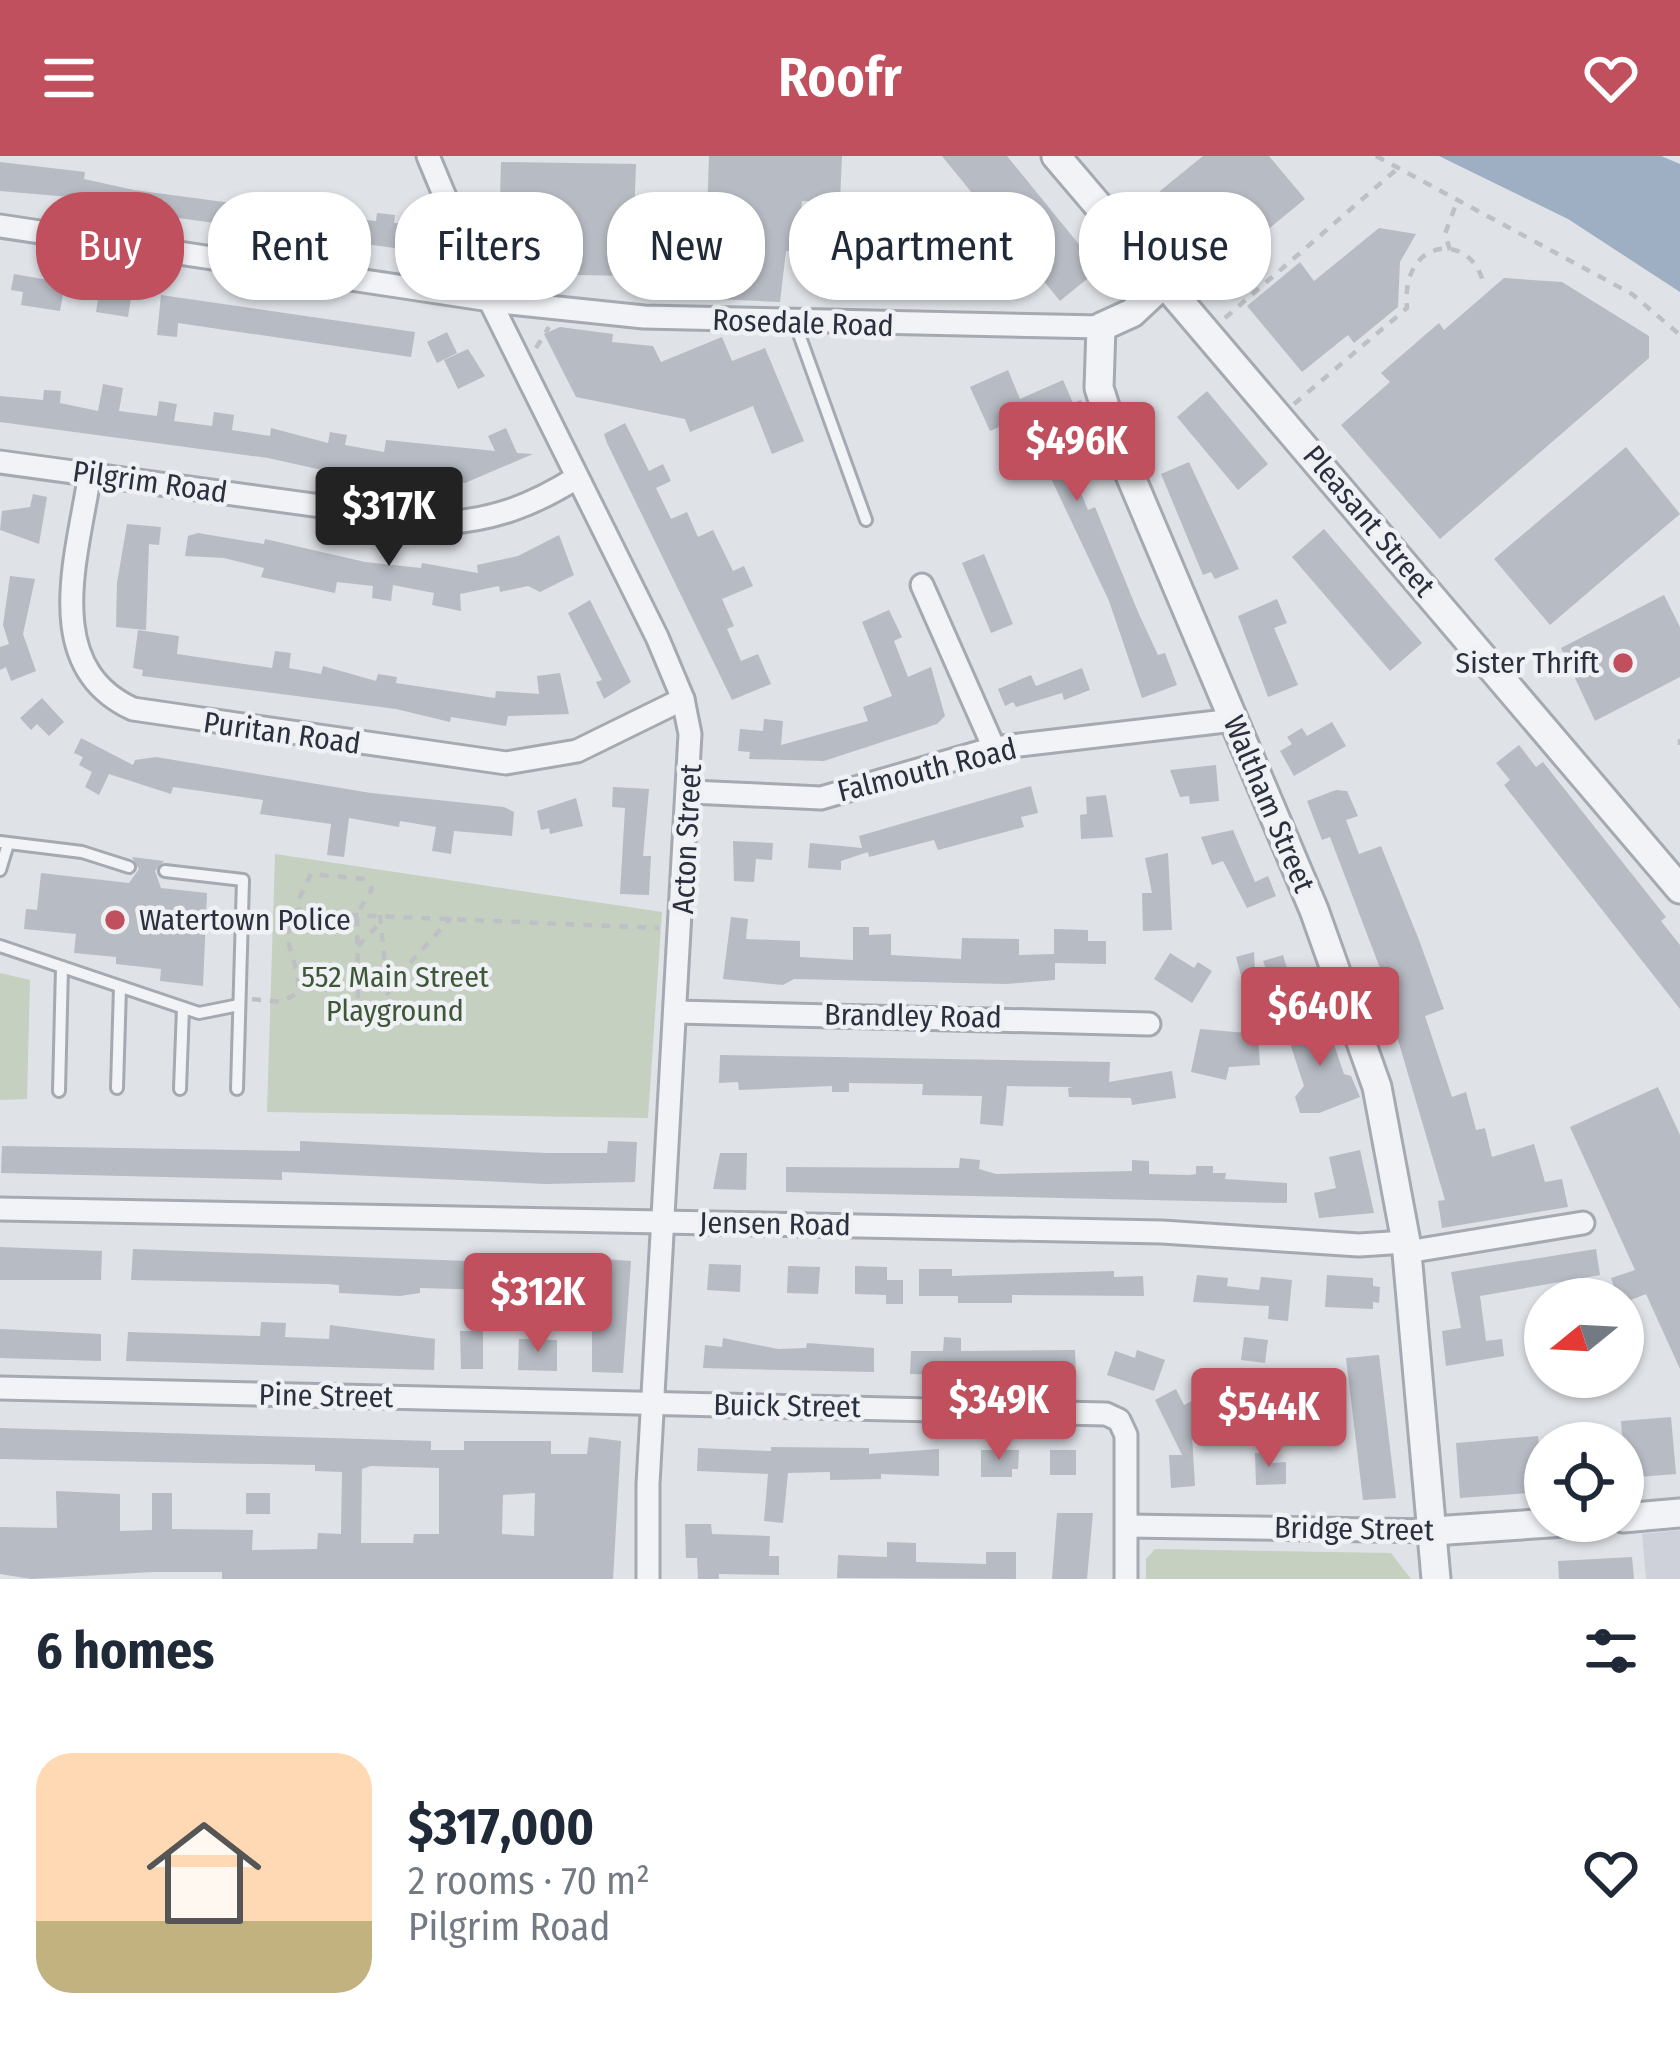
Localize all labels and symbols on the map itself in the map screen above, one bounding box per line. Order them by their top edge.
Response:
street label: Rosedale Road [712,302,894,344]
pin: $496K [993,402,1161,504]
street label: Pleasant Street [1295,438,1443,604]
street label: Pilgrim Road [70,453,230,511]
pin: $317K [305,467,473,569]
place label: Sister Thrift [1455,645,1599,681]
marker: Sister Thrift [1610,650,1636,676]
street label: Puritan Road [201,704,363,762]
street label: Waltham Street [1216,710,1322,898]
street label: Falmouth Road [834,730,1020,810]
street label: Acton Street [665,763,709,915]
place label: Watertown Police [139,902,351,938]
marker: Watertown Police [102,907,128,933]
park label: 552 Main Street Playground [301,959,489,1029]
pin: $640K [1236,967,1404,1069]
street label: Brandley Road [824,996,1002,1036]
street label: Jensen Road [699,1205,851,1243]
pin: $312K [454,1253,622,1355]
north arrow [1524,1278,1644,1398]
pin: $349K [915,1361,1083,1463]
pin: $544K [1185,1368,1353,1470]
street label: Pine Street [258,1377,394,1415]
street label: Buick Street [713,1387,861,1425]
street label: Bridge Street [1274,1510,1434,1548]

